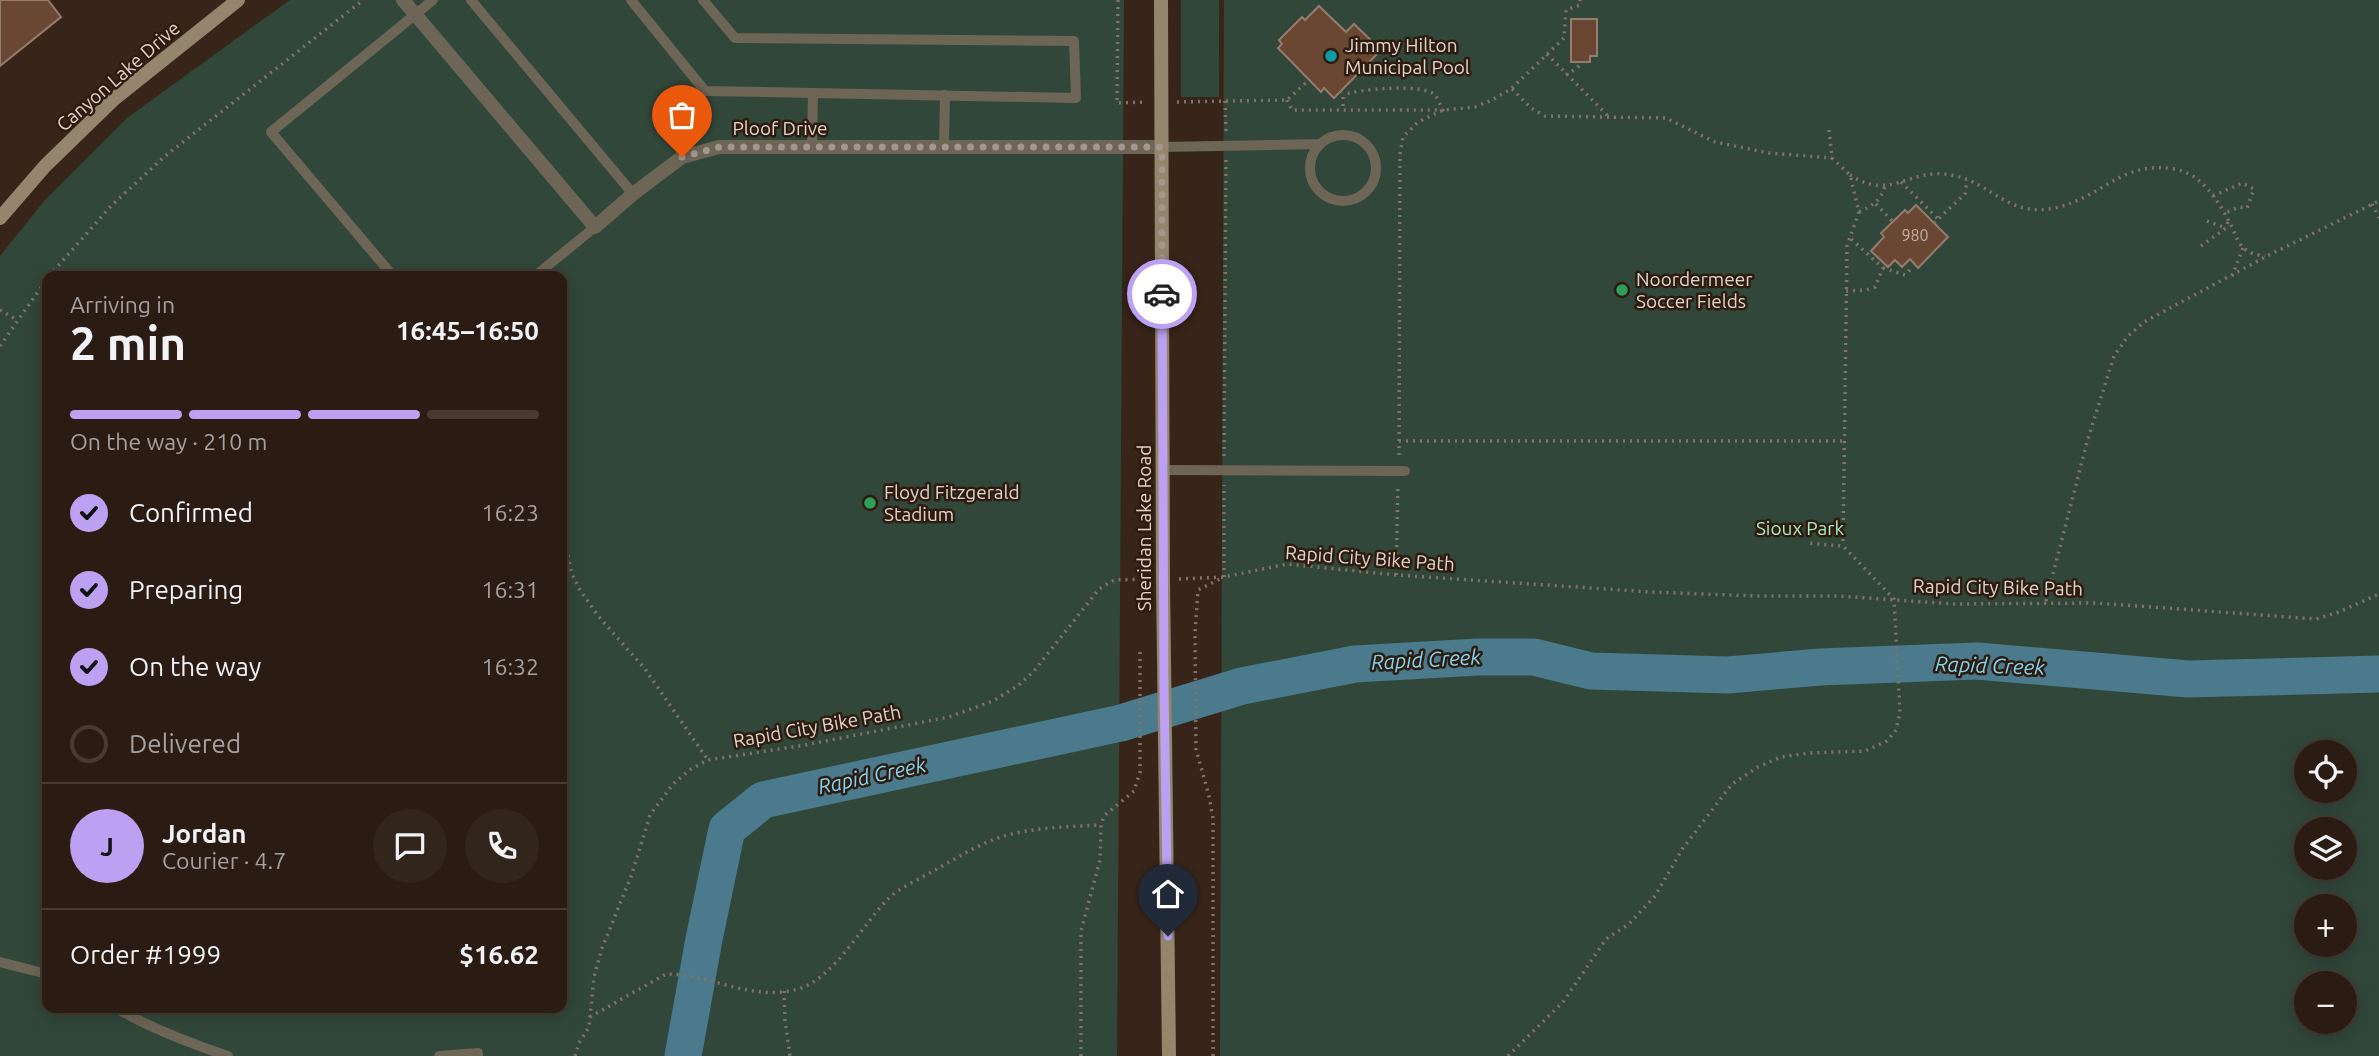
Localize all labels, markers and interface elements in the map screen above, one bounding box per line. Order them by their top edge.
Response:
street label: Canyon Lake Drive [52,17,184,135]
place label: Jimmy Hilton Municipal Pool [1345,34,1470,78]
marker: Jimmy Hilton Municipal Pool [1323,48,1339,64]
pin [652,85,712,157]
icon: bag [663,96,701,134]
street label: Ploof Drive [732,117,828,139]
house number: 980 [1901,226,1929,244]
courier [1127,259,1197,329]
place label: Noordermeer Soccer Fields [1636,268,1752,312]
icon: car [1143,275,1181,313]
marker: Noordermeer Soccer Fields [1614,282,1630,298]
text: Arriving in [70,292,175,317]
text: 16:45–16:50 [396,316,539,345]
text: 2 min [70,317,186,369]
text: On the way · 210 m [70,429,267,454]
street label: Sheridan Lake Road [1133,445,1155,611]
place label: Floyd Fitzgerald Stadium [884,481,1020,525]
icon: check [70,494,108,532]
marker: Floyd Fitzgerald Stadium [862,495,878,511]
text: Confirmed [129,498,253,527]
text: 16:23 [481,500,539,525]
park label: Sioux Park [1756,517,1845,539]
street label: Rapid City Bike Path [1284,541,1456,575]
icon: check [70,571,108,609]
text: Preparing [129,575,243,604]
street label: Rapid City Bike Path [1913,575,2083,599]
text: 16:31 [481,577,539,602]
water label: Rapid Creek [1370,644,1482,674]
icon: check [70,648,108,686]
water label: Rapid Creek [1935,651,2046,679]
text: On the way [129,652,261,681]
text: 16:32 [481,654,539,679]
street label: Rapid City Bike Path [731,700,903,752]
text: Delivered [129,729,241,758]
map controls [2294,740,2357,1034]
button: locate [2294,740,2357,803]
water label: Rapid Creek [815,752,928,798]
button: chat [373,809,447,883]
button: phone [465,809,539,883]
button: layers [2294,817,2357,880]
text: Jordan [162,819,247,848]
text: J [100,832,114,861]
text: Courier · 4.7 [162,848,286,873]
pin [1138,864,1198,936]
icon: home [1149,875,1187,913]
button: + [2294,894,2357,957]
text: Order #1999 [70,940,221,969]
text: $16.62 [459,940,539,969]
button: − [2294,971,2357,1034]

